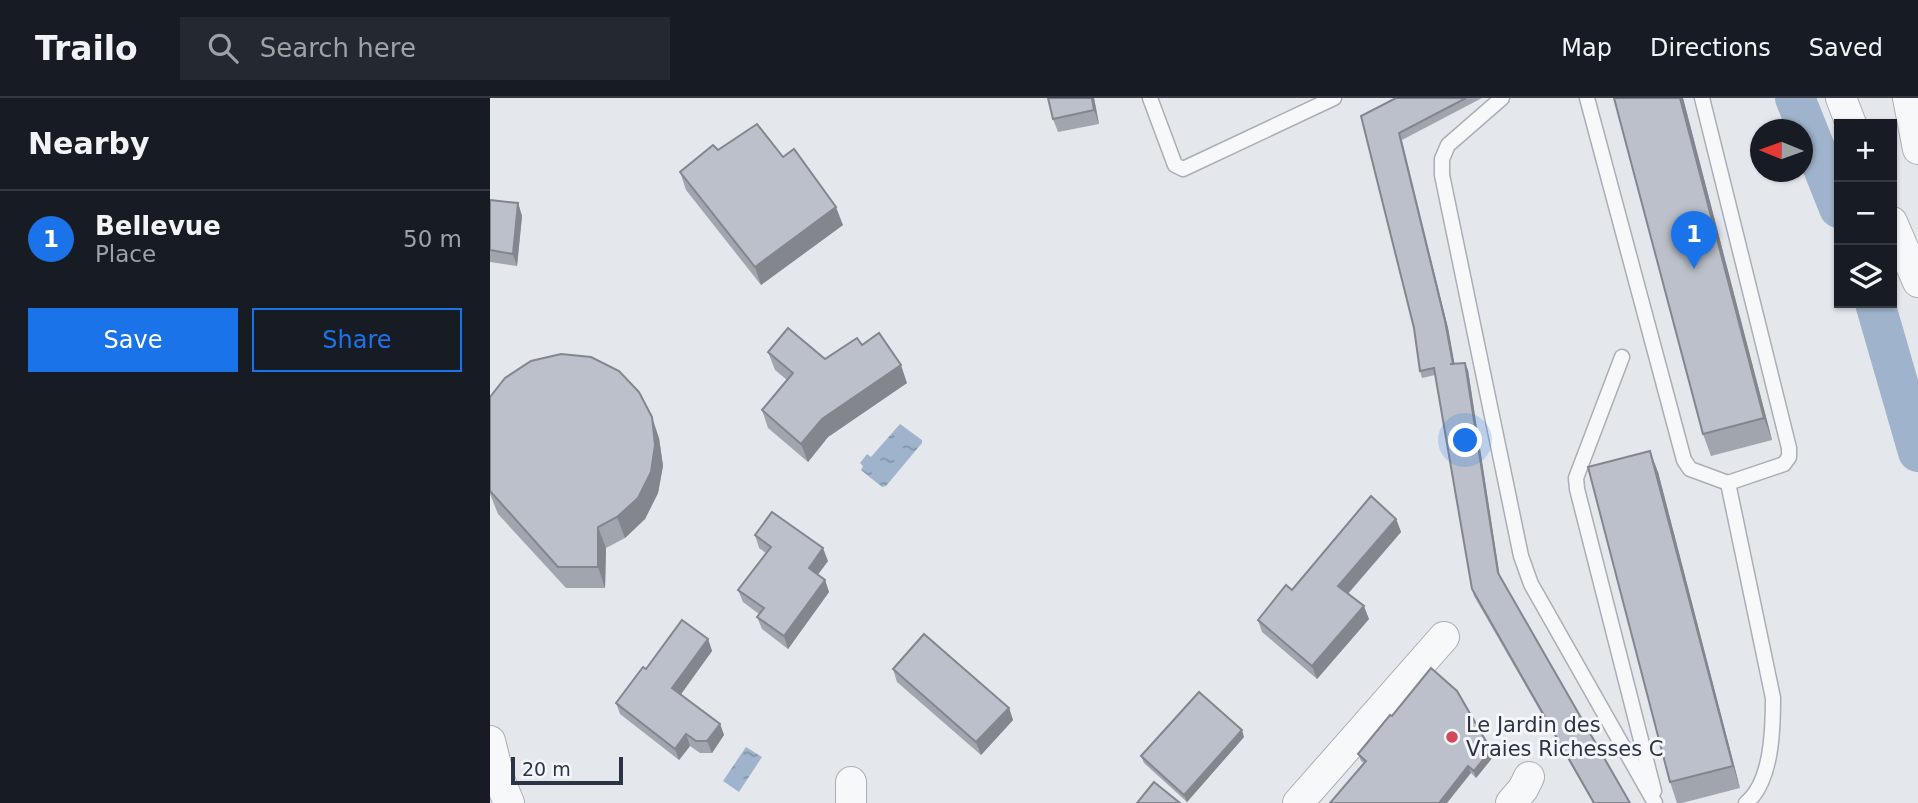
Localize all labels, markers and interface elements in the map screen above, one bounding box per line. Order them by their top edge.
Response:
search box [180,17,670,80]
text: Trailo [35,29,138,68]
icon: search [204,29,242,67]
text: Search here [260,33,416,63]
text: Map [1561,34,1612,62]
text: Directions [1650,34,1771,62]
text: Saved [1809,34,1883,62]
north arrow [1750,119,1813,182]
map controls [1834,119,1897,308]
button: + [1834,119,1897,182]
text: Nearby [28,126,150,161]
button: − [1834,182,1897,245]
text: Bellevue [95,211,221,241]
pin: 1 [1671,211,1717,269]
text: 1 [43,226,59,252]
text: 50 m [403,226,462,252]
text: Place [95,241,156,267]
button: layers [1834,245,1897,308]
button: Save [28,308,238,372]
button: Share [252,308,462,372]
your location [1448,423,1482,457]
place label: Le Jardin des Vraies Richesses C [1466,713,1664,761]
marker: Le Jardin des Vraies Richesses C [1444,729,1460,745]
scale bar [511,754,623,786]
text: 20 m [522,758,571,780]

